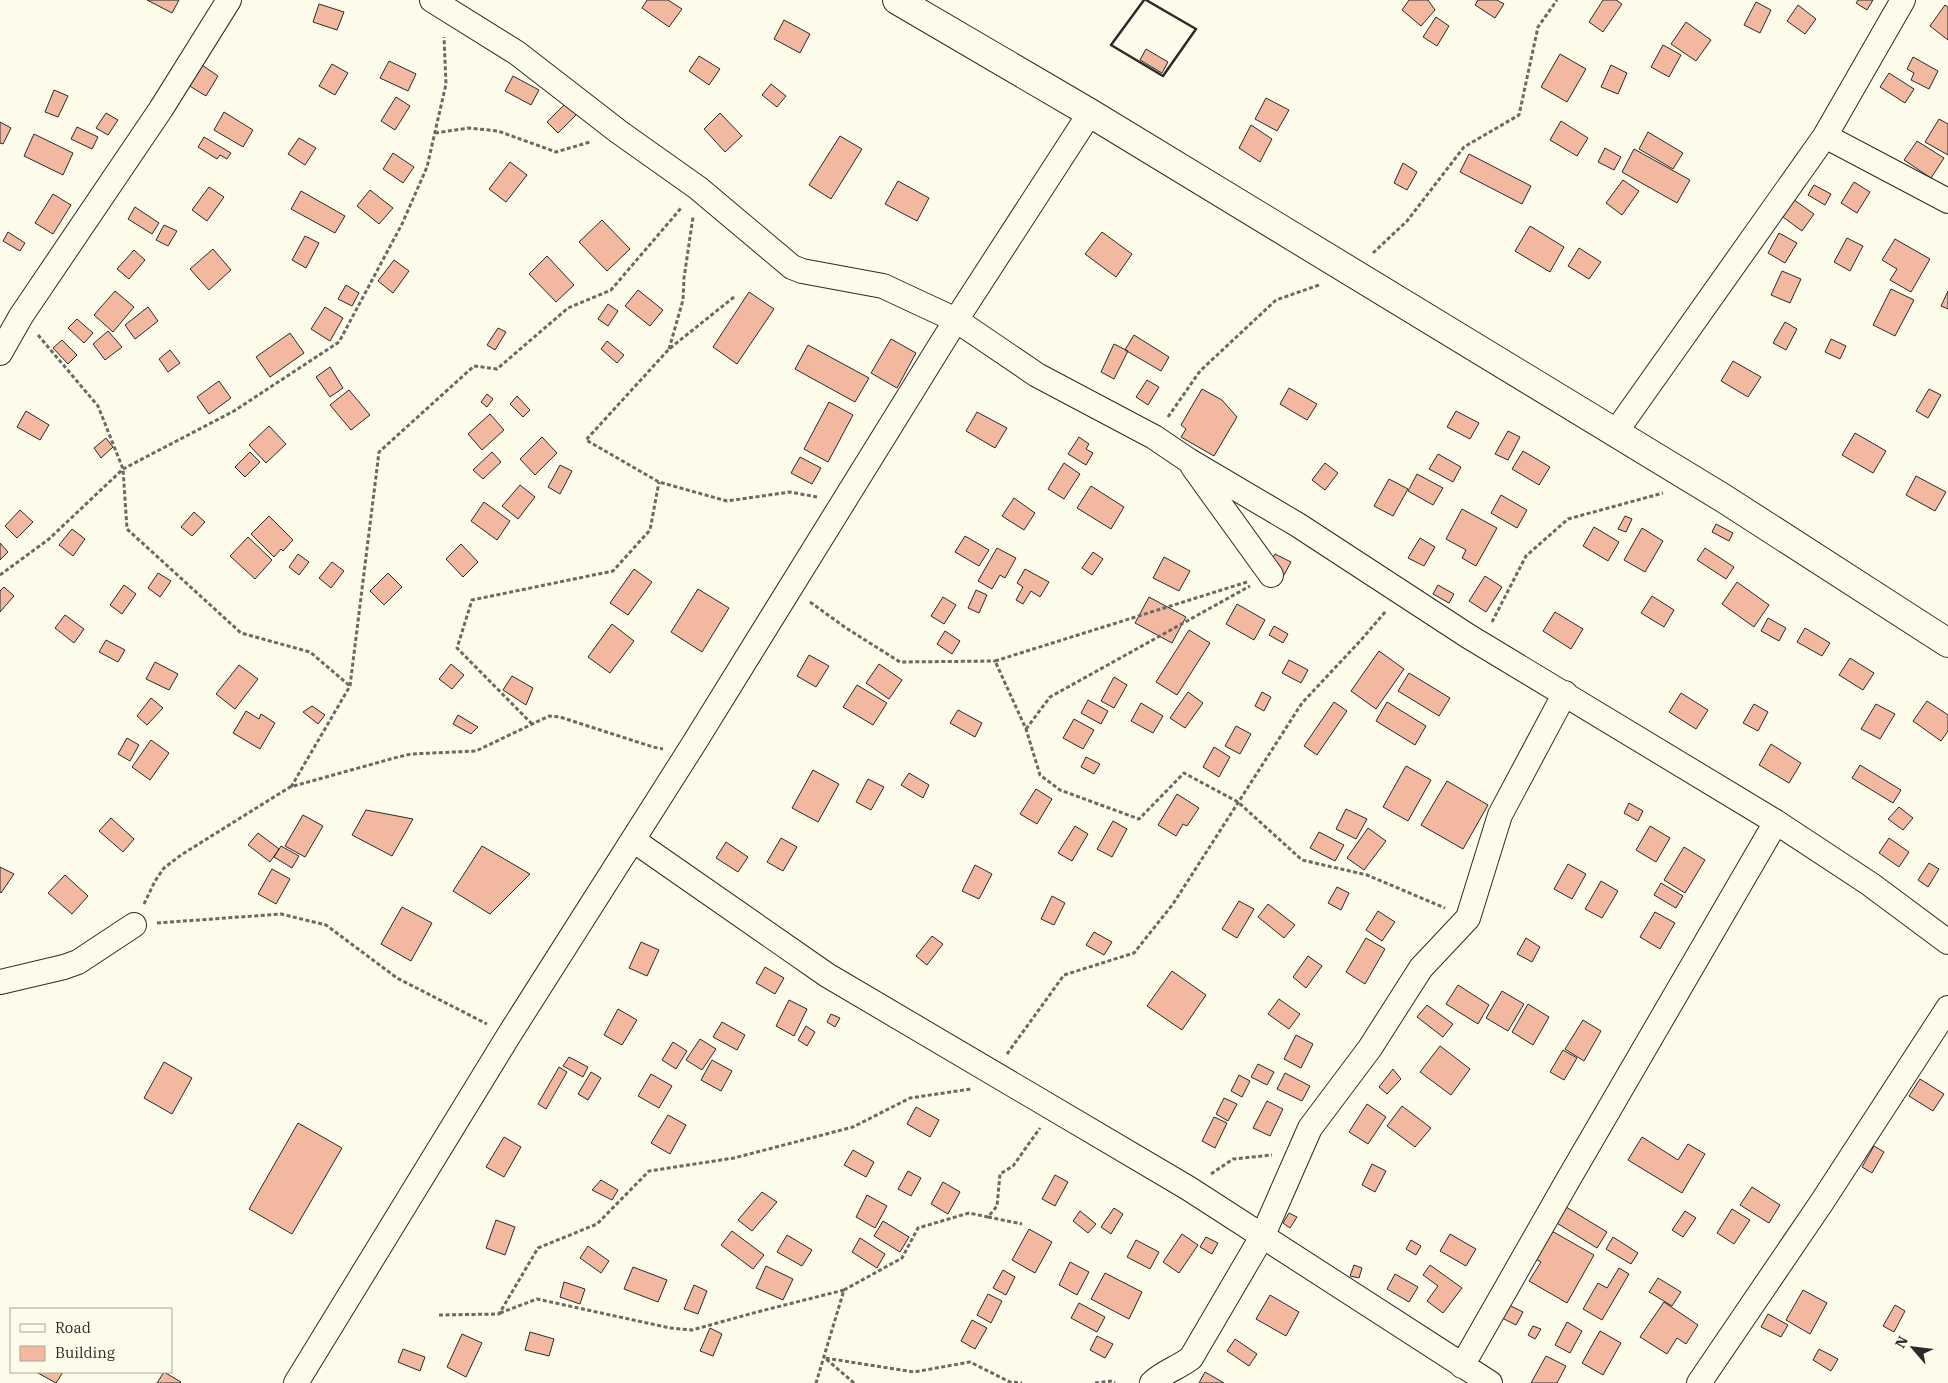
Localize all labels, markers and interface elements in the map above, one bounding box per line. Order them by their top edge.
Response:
legend [10,1308,172,1373]
text: Road [55,1318,91,1337]
north arrow [1888,1323,1938,1373]
text: N [1891,1333,1912,1351]
text: Building [55,1343,115,1362]

